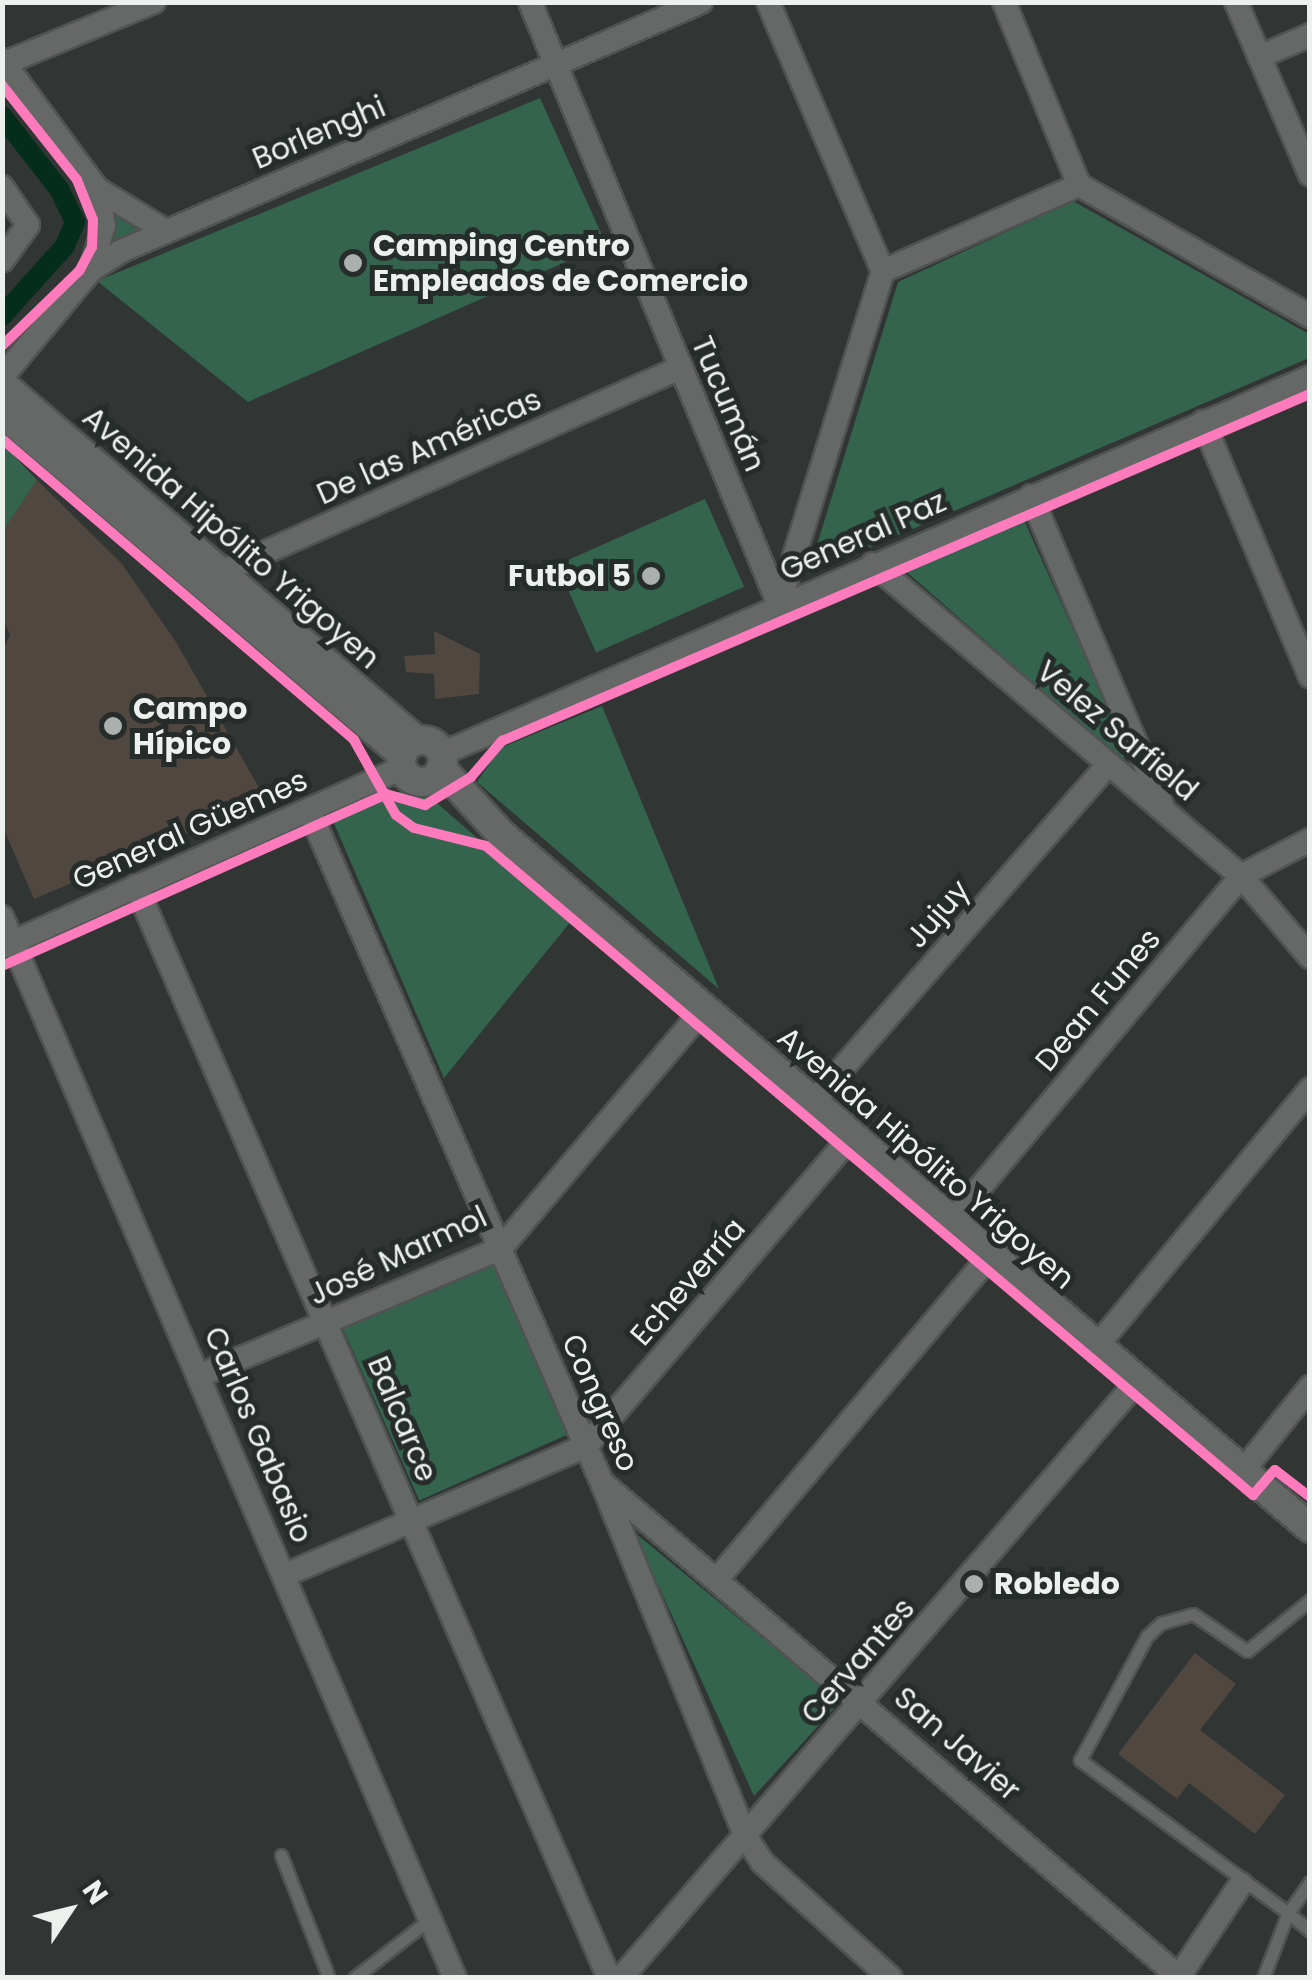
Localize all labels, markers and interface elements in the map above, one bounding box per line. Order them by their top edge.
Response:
street label: Borlenghi [247,89,391,177]
place label: Camping Centro Empleados de Comercio [373,228,748,298]
marker: Camping Centro Empleados de Comercio [342,252,364,274]
street label: Tucumán [683,331,773,477]
street label: De las Américas [311,381,547,513]
street label: Avenida Hipólito Yrigoyen [75,399,387,677]
street label: General Paz [774,483,952,589]
place label: Futbol 5 [508,558,631,594]
marker: Futbol 5 [640,565,662,587]
street label: Velez Sarfield [1029,653,1205,809]
place label: Campo Hípico [133,691,247,762]
marker: Campo Hípico [102,715,124,737]
street label: General Güemes [67,762,313,898]
street label: Jujuy [899,873,977,955]
street label: Dean Funes [1028,921,1168,1079]
street label: Avenida Hipólito Yrigoyen [770,1019,1082,1297]
street label: José Marmol [303,1199,493,1313]
street label: Echeverría [623,1211,753,1353]
street label: Carlos Gabasio [196,1322,320,1548]
street label: Congreso [554,1329,646,1477]
street label: Balcarce [360,1351,444,1487]
place label: Robledo [994,1566,1120,1602]
marker: Robledo [963,1573,985,1595]
street label: Cervantes [794,1591,922,1731]
street label: San Javier [887,1679,1027,1809]
north arrow [20,1860,120,1960]
text: N [73,1873,117,1912]

